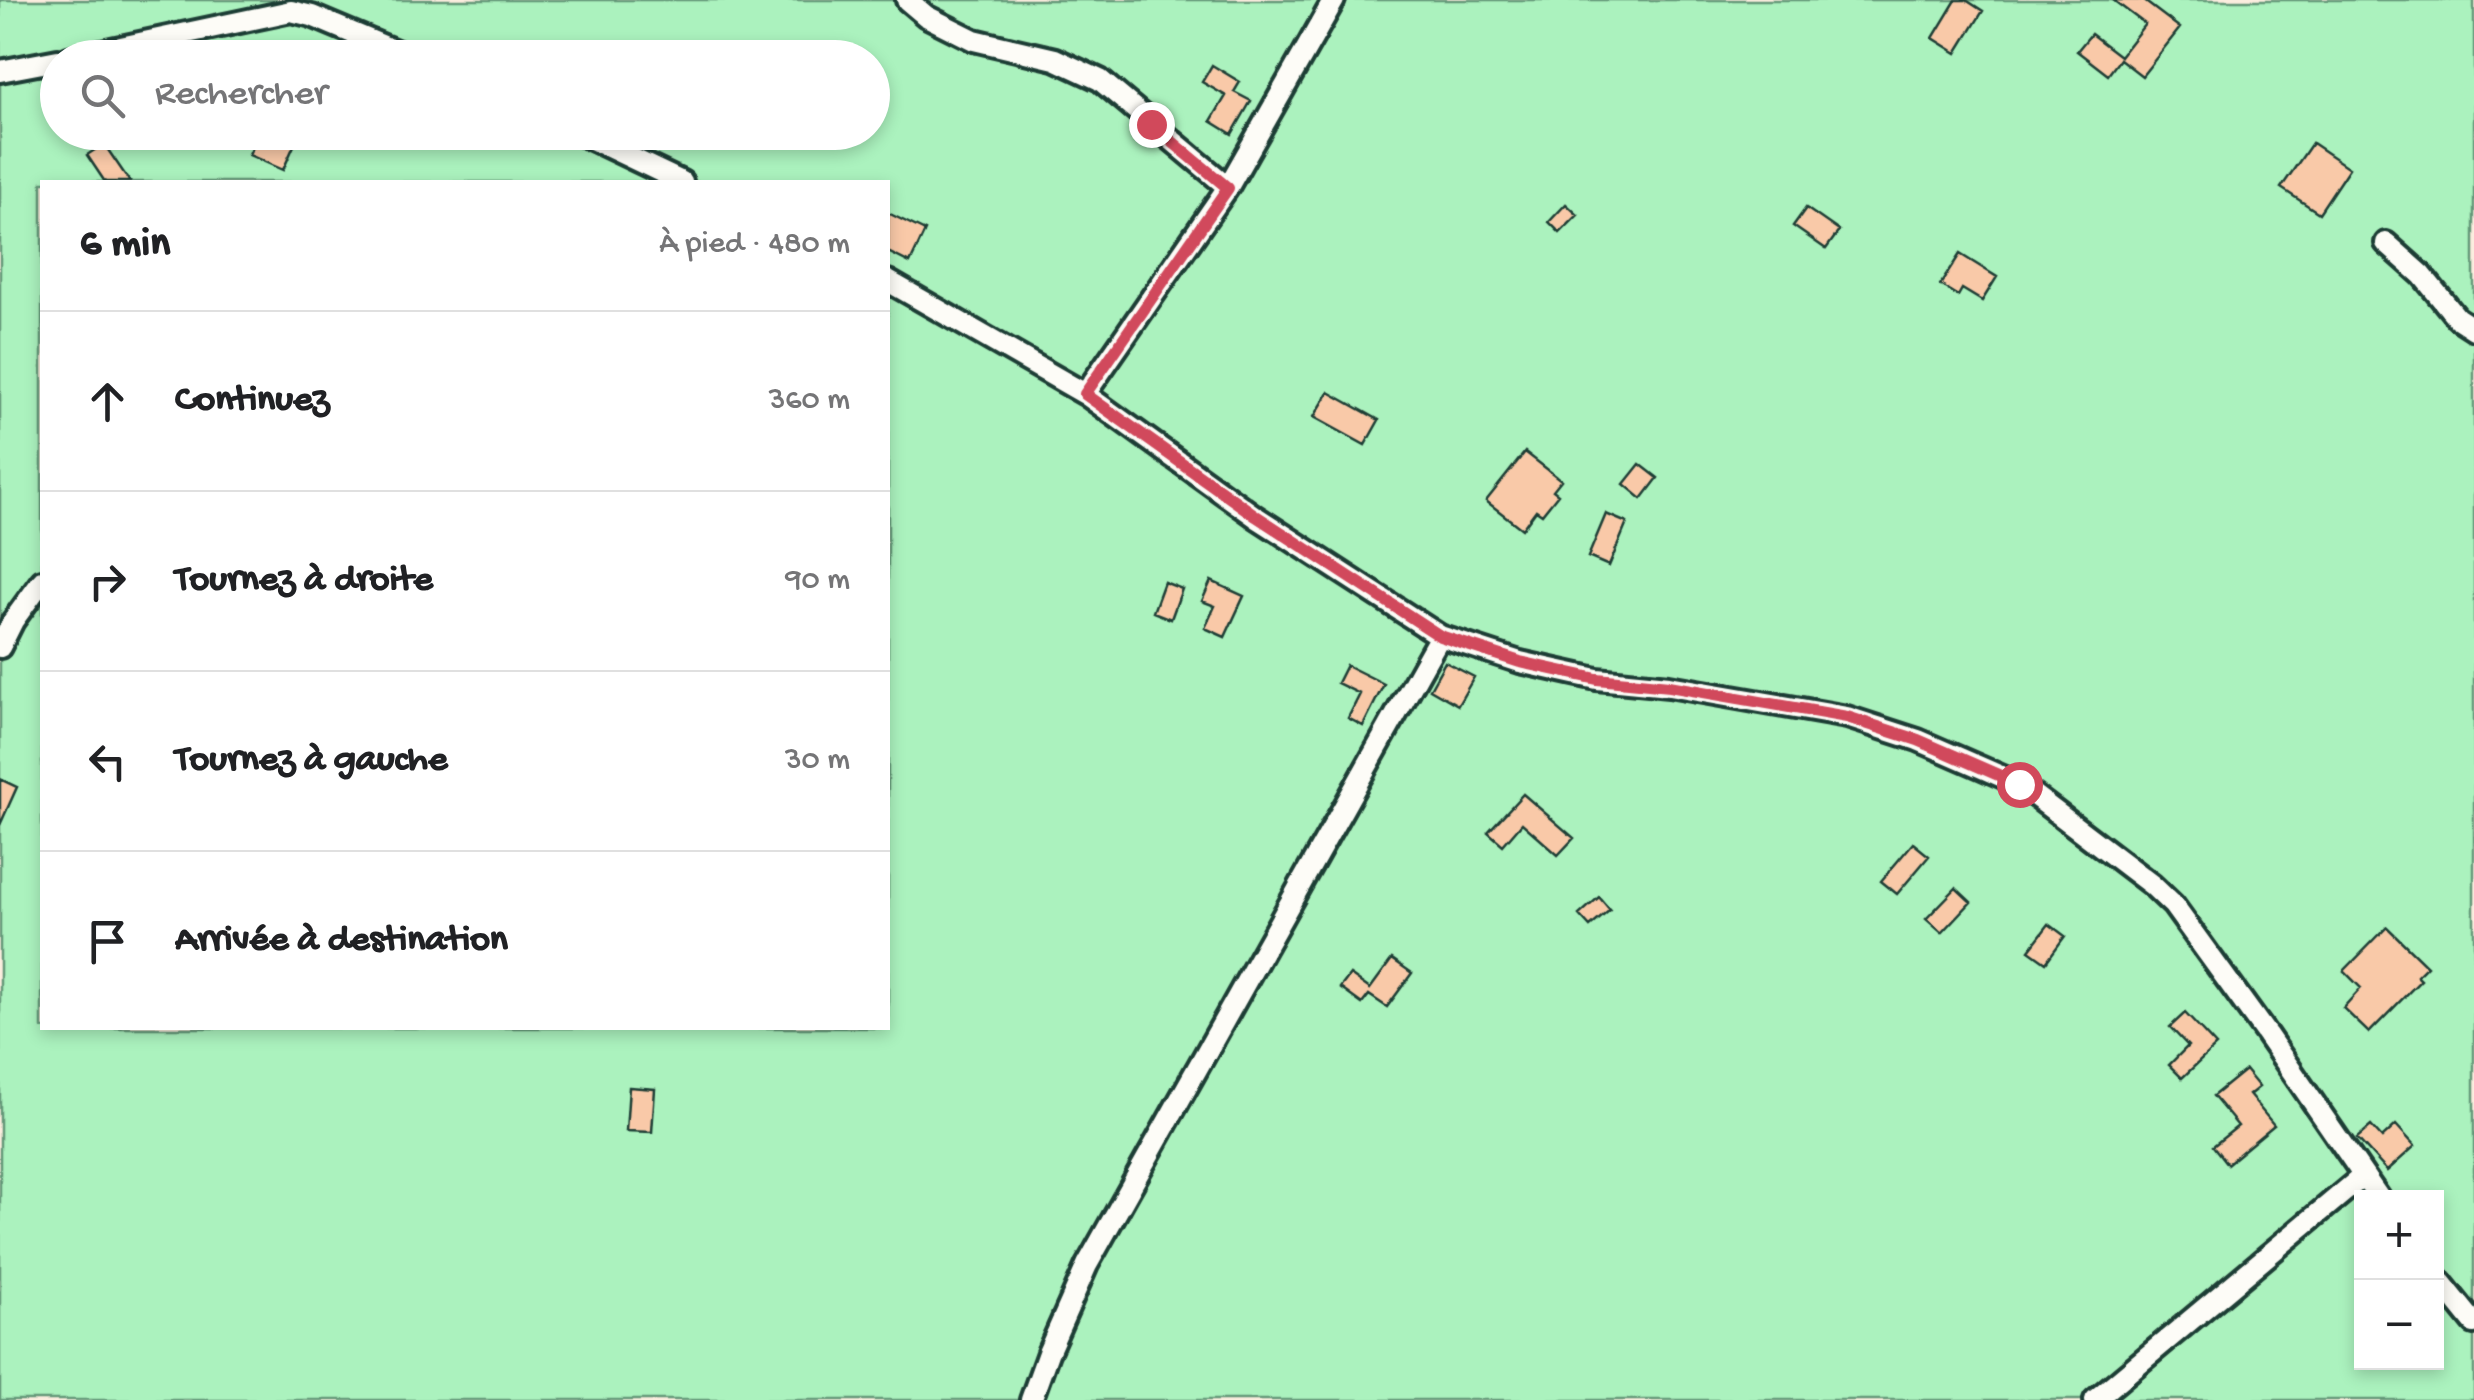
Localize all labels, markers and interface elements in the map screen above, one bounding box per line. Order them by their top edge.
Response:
search box [40,40,890,150]
icon: search [75,68,130,123]
text: Rechercher [155,73,327,117]
route end [1129,102,1175,148]
text: 6 min [80,221,170,270]
text: À pied · 480 m [659,226,850,264]
icon: ahead [80,374,135,429]
text: Continuez [175,379,329,423]
text: 360 m [769,382,850,420]
icon: right [80,554,135,609]
text: Tournez à droite [175,559,433,603]
text: 90 m [786,562,850,600]
icon: left [80,734,135,789]
text: Tournez à gauche [175,739,448,783]
text: 30 m [785,742,850,780]
route start [1997,762,2043,808]
icon: arrive [80,914,135,969]
text: Arrivée à destination [175,919,508,963]
map controls [2354,1190,2444,1370]
button: + [2354,1190,2444,1280]
button: − [2354,1280,2444,1370]

